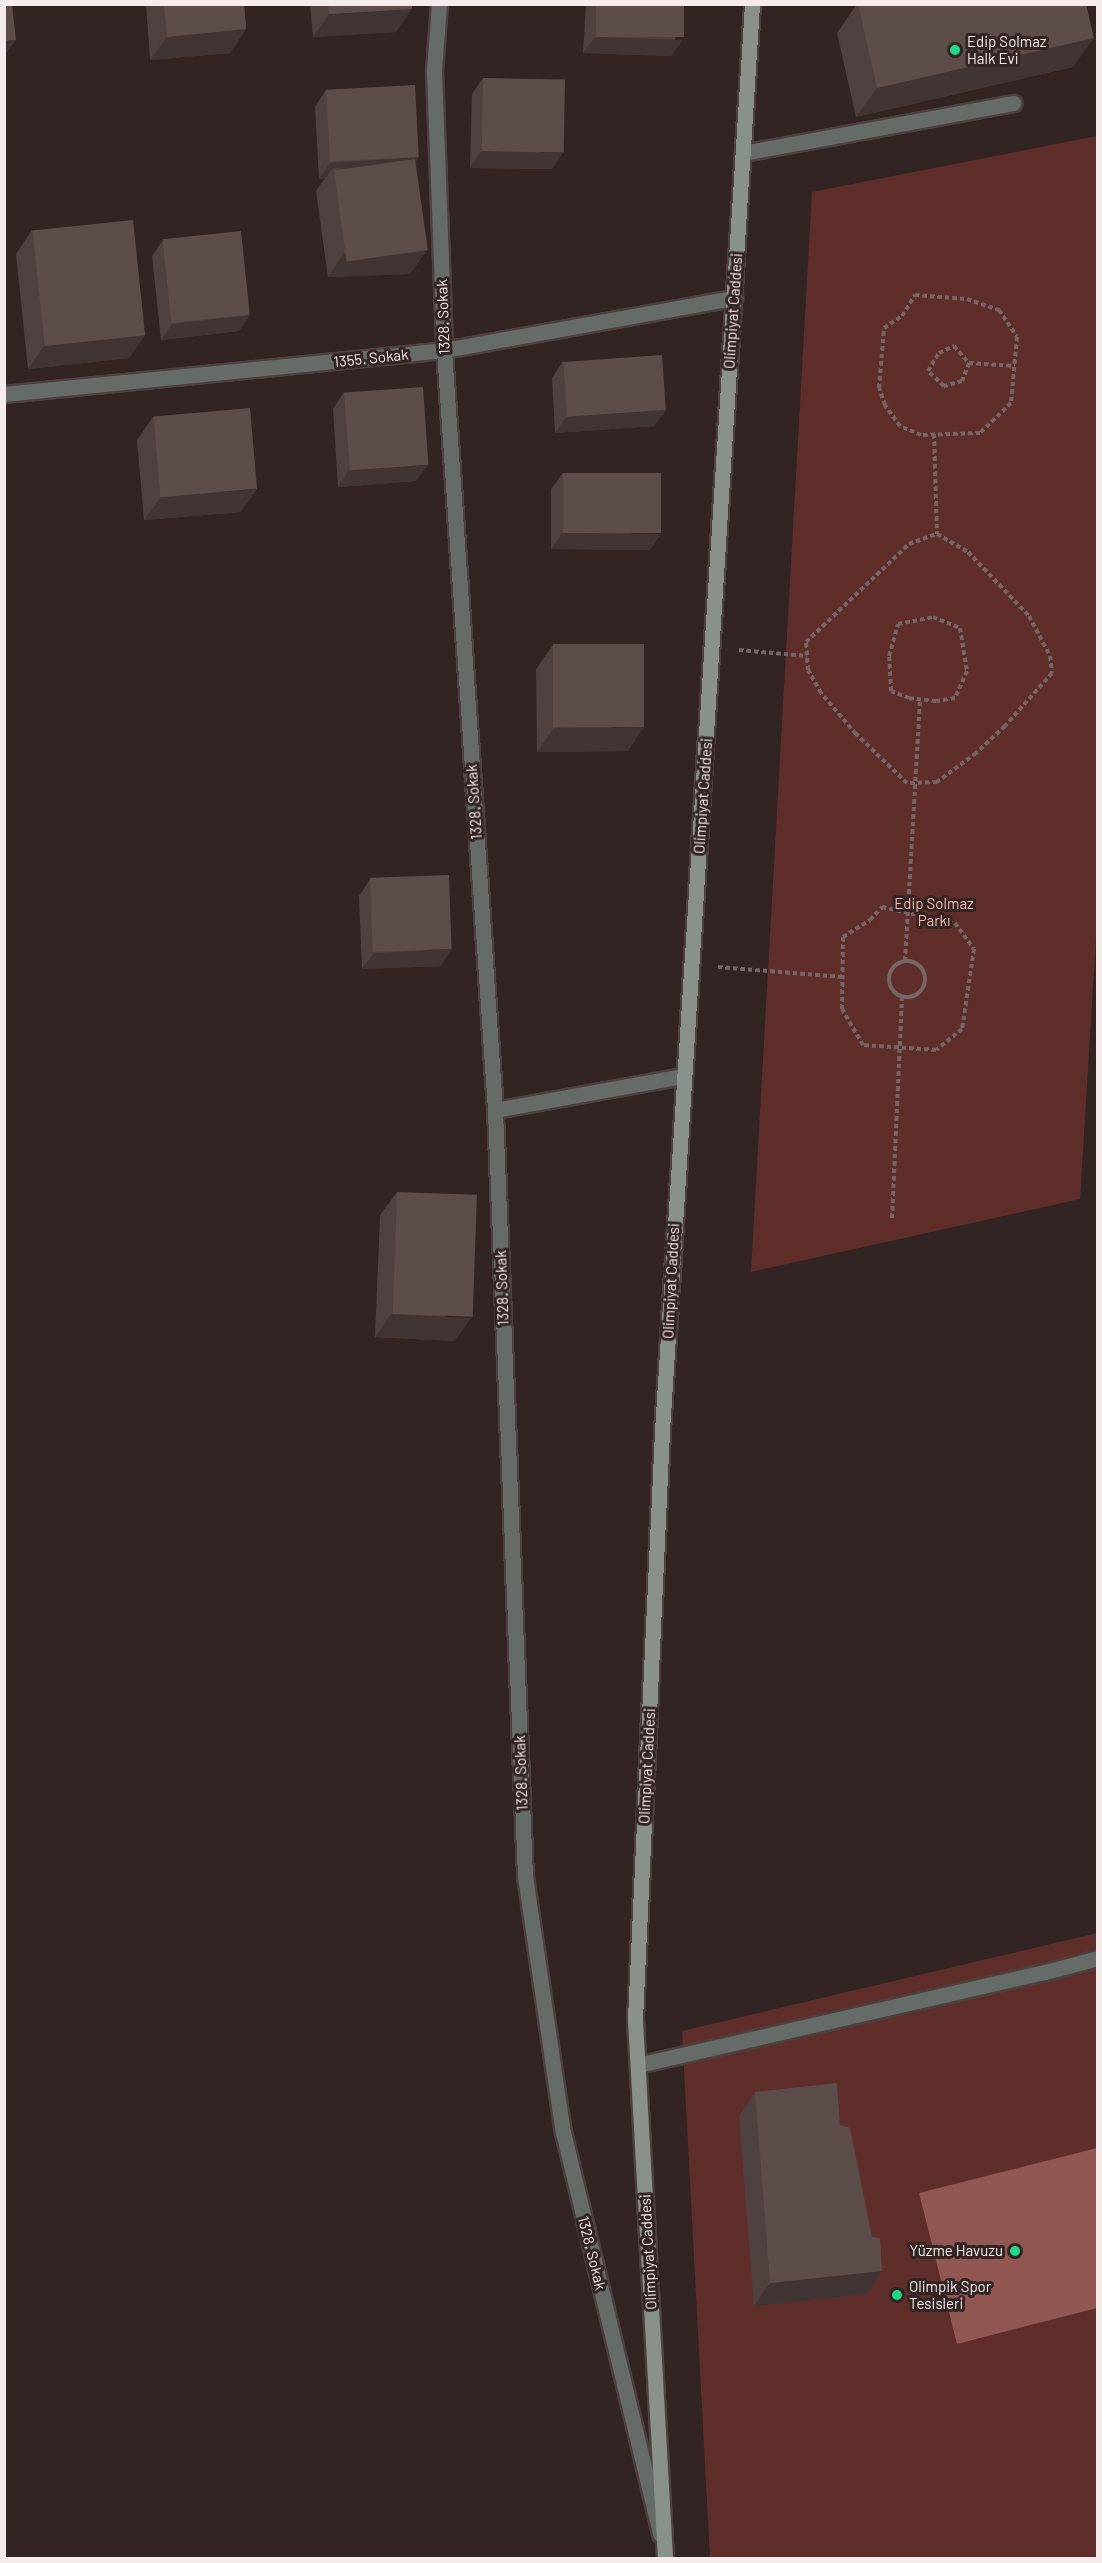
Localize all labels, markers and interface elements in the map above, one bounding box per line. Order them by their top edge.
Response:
place label: Edip Solmaz Halk Evi [967,32,1046,67]
marker: Edip Solmaz Halk Evi [948,43,962,57]
street label: Olimpiyat Caddesi [720,253,746,369]
street label: 1328. Sokak [433,279,453,355]
street label: 1355. Sokak [333,345,409,371]
street label: Olimpiyat Caddesi [690,738,716,854]
street label: 1328. Sokak [462,764,486,840]
park label: Edip Solmaz Parkı [894,894,974,929]
street label: Olimpiyat Caddesi [659,1223,683,1339]
street label: 1328. Sokak [492,1250,512,1326]
street label: Olimpiyat Caddesi [635,1708,659,1824]
street label: 1328. Sokak [511,1735,531,1811]
street label: Olimpiyat Caddesi [636,2194,660,2310]
street label: 1328. Sokak [574,2214,610,2292]
place label: Yüzme Havuzu [910,2242,1003,2260]
marker: Yüzme Havuzu [1008,2244,1022,2258]
place label: Olimpik Spor Tesisleri [909,2277,991,2312]
marker: Olimpik Spor Tesisleri [890,2288,904,2302]

